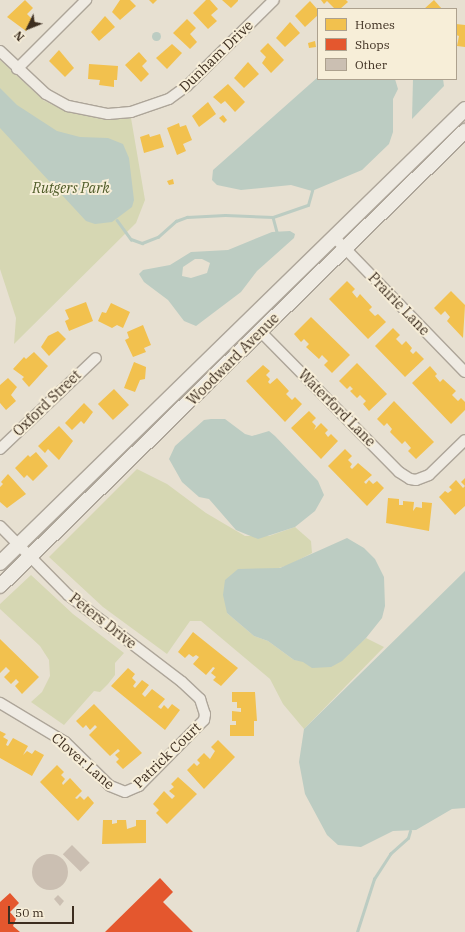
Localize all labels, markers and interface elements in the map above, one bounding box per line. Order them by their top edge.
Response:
north arrow [8,8,48,48]
legend [317,8,457,80]
street label: Dunham Drive [176,17,256,95]
text: Homes [355,17,395,32]
text: N [11,28,27,44]
text: Shops [355,37,390,52]
text: Other [355,57,387,72]
park label: Rutgers Park [32,180,110,196]
street label: Prairie Lane [365,269,433,339]
street label: Woodward Avenue [184,310,282,408]
street label: Oxford Street [10,366,84,440]
street label: Waterford Lane [295,366,379,450]
street label: Peters Drive [66,590,140,652]
street label: Patrick Court [130,719,204,791]
street label: Clover Lane [48,729,118,793]
scale bar [10,898,76,924]
text: 50 m [15,905,44,920]

